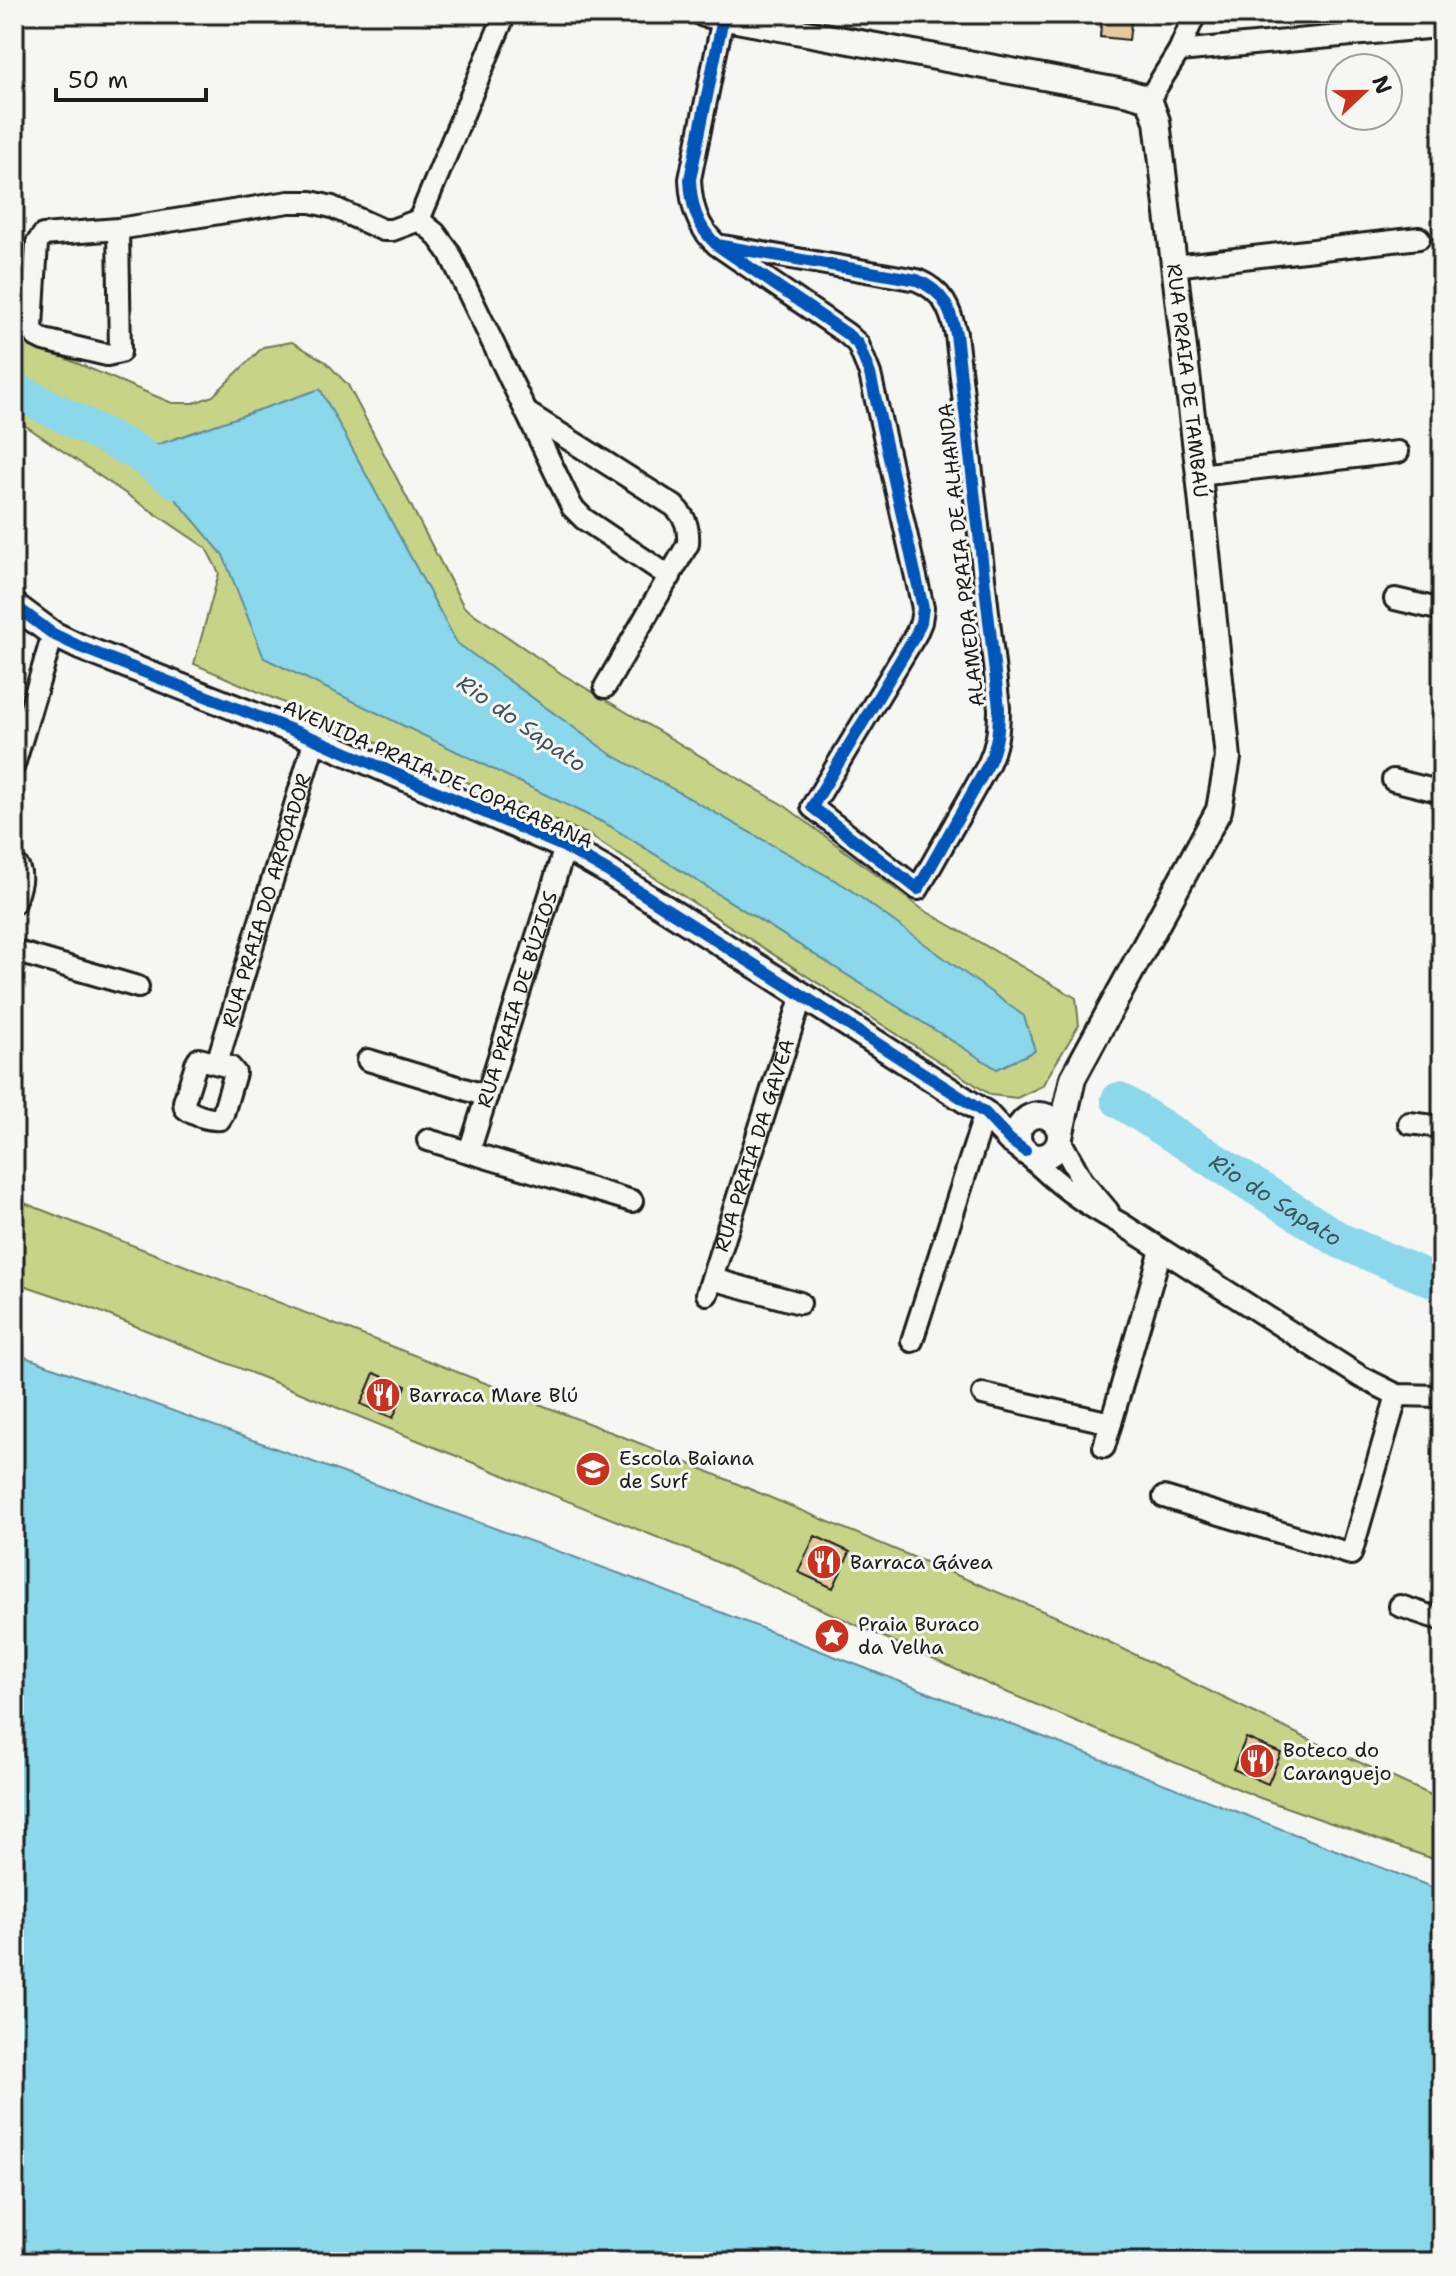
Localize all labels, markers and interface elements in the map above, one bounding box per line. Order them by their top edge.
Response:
scale bar [56,52,206,102]
north arrow [1324,52,1404,132]
text: 50 m [68,64,128,96]
text: N [1365,71,1399,98]
street label: RUA PRAIA DE TAMBAÚ [1161,262,1214,499]
street label: ALAMEDA PRAIA DE ALHANDA [932,402,990,708]
water label: Rio do Sapato [451,668,592,779]
street label: AVENIDA PRAIA DE COPACABANA [279,694,597,854]
street label: RUA PRAIA DO ARPOADOR [216,770,317,1030]
street label: RUA PRAIA DE BÚZIOS [471,888,563,1111]
street label: RUA PRAIA DA GAVEA [708,1036,800,1255]
water label: Rio do Sapato [1204,1147,1347,1253]
restaurant icon: Barraca Mare Blú [364,1376,402,1414]
place label: Barraca Mare Blú [409,1382,578,1408]
place label: Escola Baiana de Surf [619,1445,755,1494]
school or university icon: Escola Baiana de Surf [574,1450,612,1488]
restaurant icon: Barraca Gávea [805,1543,843,1581]
place label: Barraca Gávea [850,1549,993,1575]
place label: Praia Buraco da Velha [858,1611,980,1660]
place icon: Praia Buraco da Velha [813,1617,851,1655]
place label: Boteco do Caranguejo [1283,1737,1392,1786]
restaurant icon: Boteco do Caranguejo [1238,1742,1276,1780]

